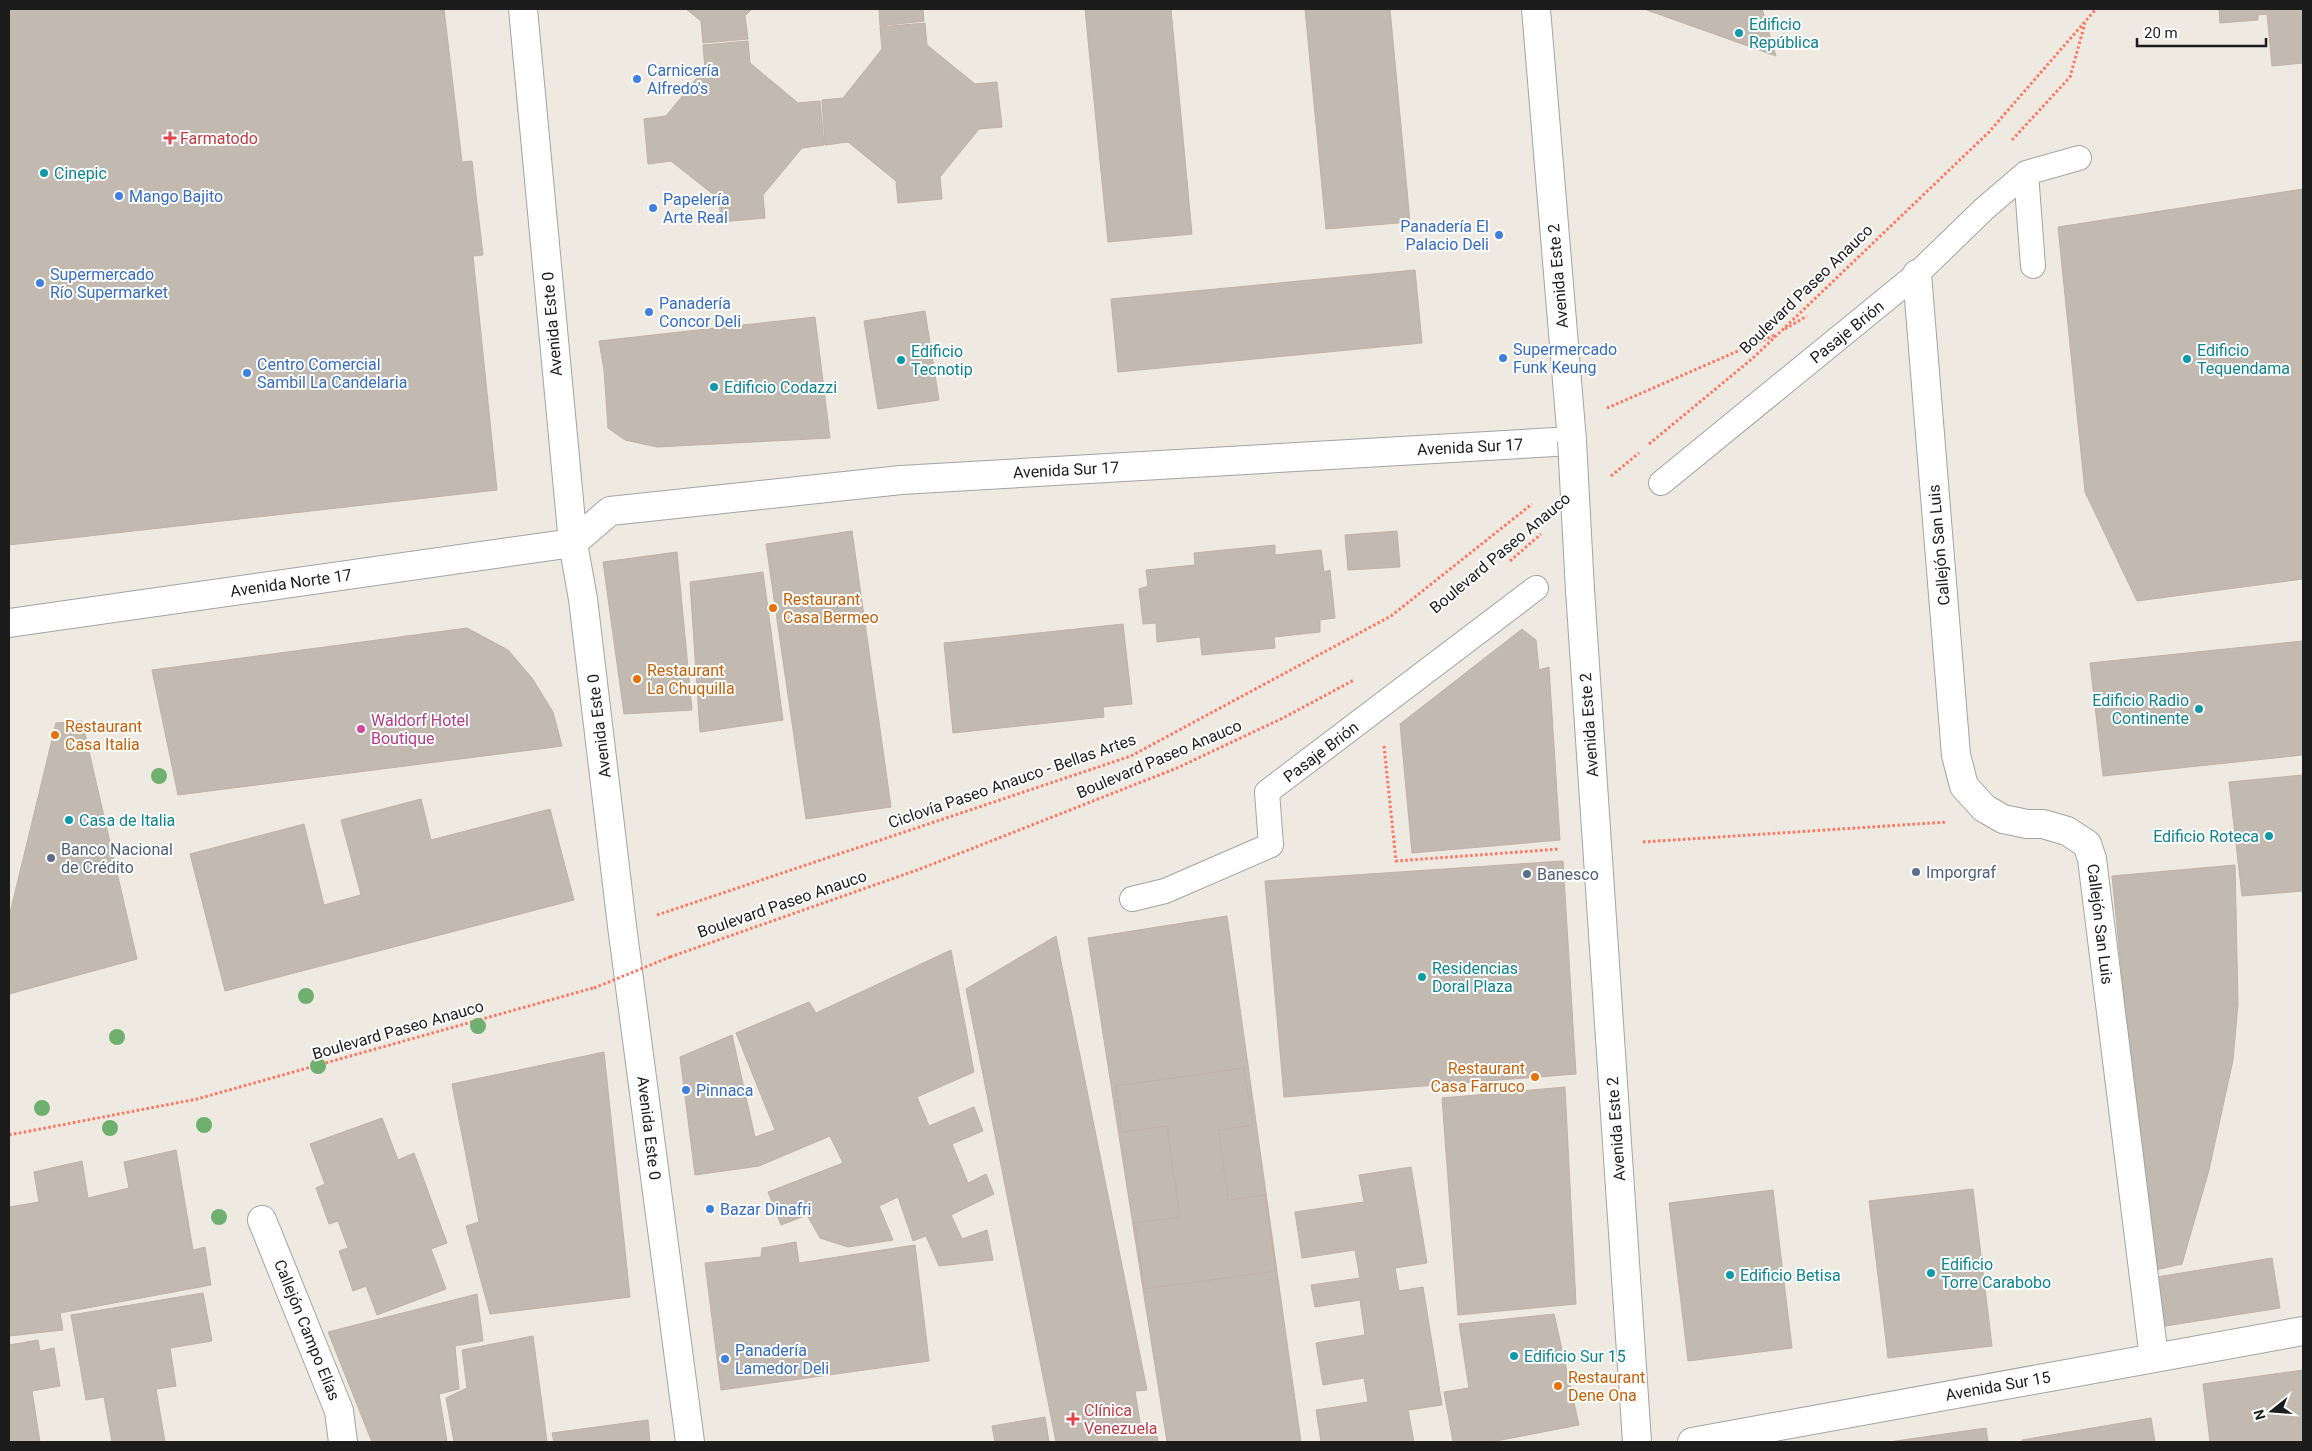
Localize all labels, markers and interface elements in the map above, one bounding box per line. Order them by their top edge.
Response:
place label: Edificio República [1749,15,1819,52]
scale bar [2137,15,2266,47]
text: 20 m [2144,24,2178,42]
marker: Edificio República [1733,27,1745,39]
place label: Carnicería Alfredo's [647,61,719,98]
marker: Carnicería Alfredo's [631,73,643,85]
place label: Farmatodo [180,129,258,148]
marker: Farmatodo [164,132,176,144]
place label: Cinepic [54,164,107,183]
marker: Cinepic [38,167,50,179]
place label: Mango Bajito [129,187,223,206]
marker: Mango Bajito [113,190,125,202]
place label: Papelería Arte Real [663,190,730,227]
marker: Papelería Arte Real [647,202,659,214]
place label: Panadería El Palacio Deli [1400,217,1489,254]
street label: Boulevard Paseo Anauco [1736,220,1876,358]
street label: Avenida Este 2 [1544,223,1572,329]
marker: Panadería El Palacio Deli [1493,229,1505,241]
place label: Supermercado Río Supermarket [50,265,168,302]
street label: Avenida Este 0 [538,271,566,377]
marker: Supermercado Río Supermarket [34,277,46,289]
place label: Panadería Concor Deli [659,294,741,331]
street label: Pasaje Brión [1806,297,1888,367]
marker: Panadería Concor Deli [643,306,655,318]
place label: Supermercado Funk Keung [1513,340,1617,377]
place label: Edificio Tequendama [2197,341,2290,378]
place label: Edificio Tecnotip [911,342,973,379]
marker: Supermercado Funk Keung [1497,352,1509,364]
marker: Edificio Tequendama [2181,353,2193,365]
marker: Edificio Tecnotip [895,354,907,366]
place label: Centro Comercial Sambil La Candelaria [257,355,407,392]
marker: Centro Comercial Sambil La Candelaria [241,367,253,379]
place label: Edificio Codazzi [724,378,837,397]
marker: Edificio Codazzi [708,381,720,393]
street label: Avenida Sur 17 [1416,435,1524,459]
street label: Avenida Sur 17 [1012,458,1120,482]
street label: Callejón San Luis [1924,484,1954,606]
street label: Boulevard Paseo Anauco [1426,489,1574,617]
street label: Avenida Norte 17 [229,565,353,601]
place label: Restaurant Casa Bermeo [783,590,879,627]
marker: Restaurant Casa Bermeo [767,602,779,614]
place label: Restaurant La Chuquilla [647,661,735,698]
street label: Avenida Este 2 [1576,672,1602,778]
street label: Avenida Este 0 [583,673,615,779]
marker: Restaurant La Chuquilla [631,673,643,685]
place label: Edificio Radio Continente [2092,691,2189,728]
marker: Edificio Radio Continente [2193,703,2205,715]
place label: Waldorf Hotel Boutique [371,711,469,748]
street label: Boulevard Paseo Anauco [1074,716,1244,802]
place label: Restaurant Casa Italia [65,717,142,754]
street label: Pasaje Brión [1280,718,1362,786]
marker: Waldorf Hotel Boutique [355,723,367,735]
marker: Restaurant Casa Italia [49,729,61,741]
street label: Ciclovía Paseo Anauco - Bellas Artes [886,730,1138,832]
place label: Casa de Italia [79,811,175,830]
marker: Casa de Italia [63,814,75,826]
place label: Edificio Roteca [2153,827,2259,846]
marker: Edificio Roteca [2263,830,2275,842]
place label: Banco Nacional de Crédito [61,840,173,877]
marker: Banco Nacional de Crédito [45,852,57,864]
place label: Imporgraf [1926,863,1997,882]
street label: Callejón San Luis [2083,863,2117,985]
place label: Banesco [1537,865,1599,884]
street label: Boulevard Paseo Anauco [695,866,869,942]
marker: Imporgraf [1910,866,1922,878]
marker: Banesco [1521,868,1533,880]
place label: Residencias Doral Plaza [1432,959,1518,996]
marker: Residencias Doral Plaza [1416,971,1428,983]
street label: Boulevard Paseo Anauco [310,996,486,1064]
place label: Restaurant Casa Farruco [1431,1059,1525,1096]
marker: Restaurant Casa Farruco [1529,1071,1541,1083]
street label: Avenida Este 0 [633,1075,665,1181]
street label: Avenida Este 2 [1603,1076,1629,1182]
place label: Pinnaca [696,1081,753,1100]
marker: Pinnaca [680,1084,692,1096]
place label: Bazar Dinafri [720,1200,812,1219]
marker: Bazar Dinafri [704,1203,716,1215]
place label: Edificio Torre Carabobo [1941,1255,2051,1292]
street label: Callejón Campo Elías [270,1257,344,1403]
place label: Edificio Betisa [1740,1266,1841,1285]
marker: Edificio Torre Carabobo [1925,1267,1937,1279]
marker: Edificio Betisa [1724,1269,1736,1281]
place label: Panadería Lamedor Deli [735,1341,829,1378]
place label: Edificio Sur 15 [1524,1347,1626,1366]
marker: Edificio Sur 15 [1508,1350,1520,1362]
marker: Panadería Lamedor Deli [719,1353,731,1365]
street label: Avenida Sur 15 [1944,1367,2052,1405]
place label: Restaurant Dene Ona [1568,1368,1645,1405]
marker: Restaurant Dene Ona [1552,1380,1564,1392]
north arrow [2247,1386,2297,1436]
place label: Clínica Venezuela [1084,1401,1157,1438]
text: N [2250,1408,2269,1422]
marker: Clínica Venezuela [1066,1412,1080,1426]

